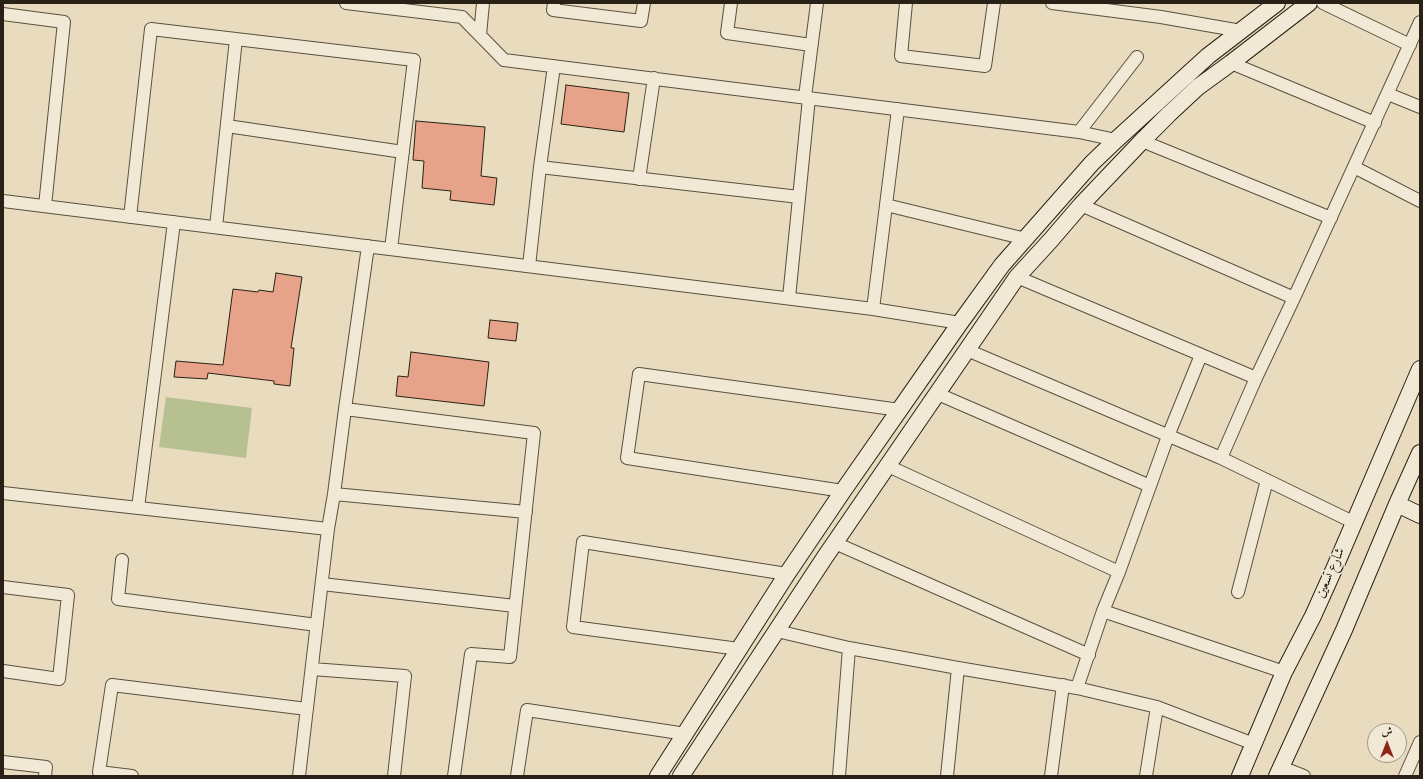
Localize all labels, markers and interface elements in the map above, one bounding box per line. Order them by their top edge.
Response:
street label: شارع تسعين [1313,545,1349,601]
north arrow [1367,723,1407,763]
text: ش [1382,725,1392,739]

